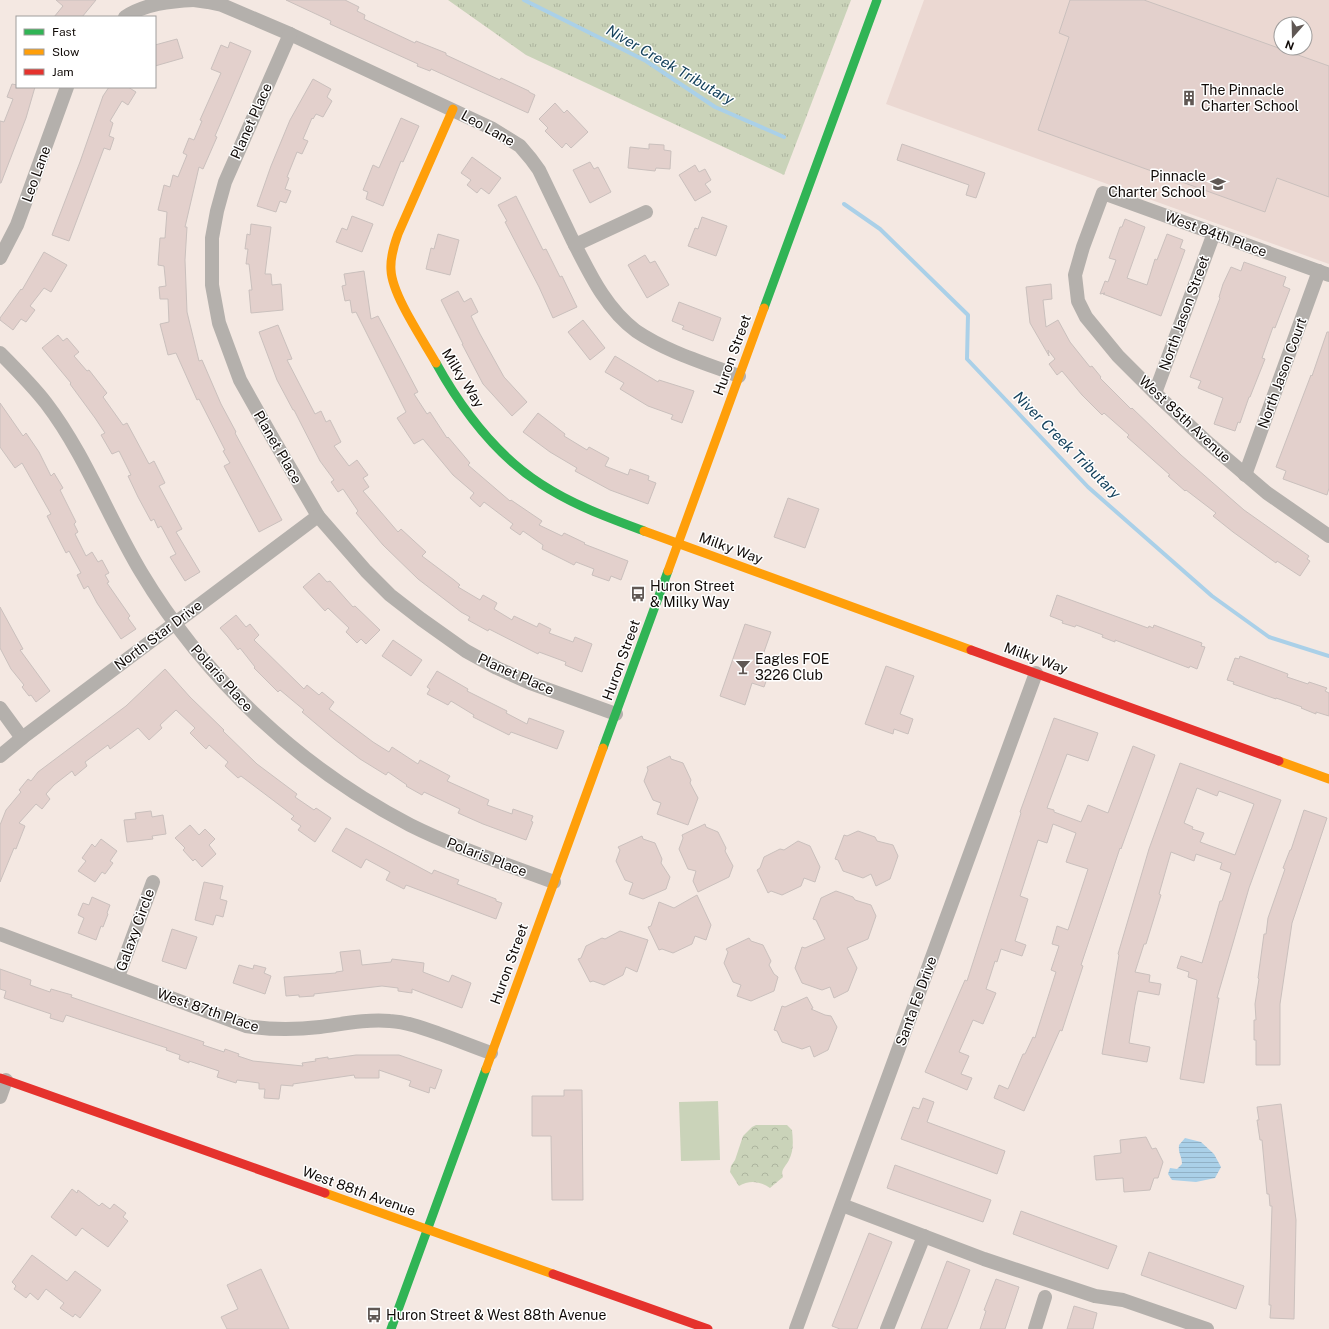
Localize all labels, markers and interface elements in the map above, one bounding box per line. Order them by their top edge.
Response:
legend [16,16,156,88]
north arrow [1273,16,1313,56]
water label: Niver Creek Tributary [603,21,737,108]
text: Fast [52,25,77,39]
text: N [1283,38,1296,53]
text: Slow [52,45,80,59]
text: Jam [52,65,74,79]
street label: Planet Place [227,80,275,162]
place label: The Pinnacle Charter School [1201,82,1299,114]
building icon: The Pinnacle Charter School [1180,89,1198,107]
street label: Leo Lane [459,107,518,149]
street label: Leo Lane [18,144,54,204]
place label: Pinnacle Charter School [1108,168,1206,200]
school or university icon: Pinnacle Charter School [1209,175,1227,193]
street label: West 84th Place [1163,208,1269,260]
street label: North Jason Street [1156,253,1212,373]
street label: Huron Street [710,313,754,397]
street label: North Jason Court [1255,315,1309,431]
street label: Milky Way [439,346,488,411]
street label: West 85th Avenue [1136,372,1234,466]
water label: Niver Creek Tributary [1010,388,1125,502]
street label: Planet Place [251,408,305,486]
street label: Milky Way [697,529,765,567]
place label: Huron Street & Milky Way [650,578,735,610]
bus stop icon: Huron Street & Milky Way [629,585,647,603]
street label: North Star Drive [111,597,205,673]
street label: Huron Street [599,618,643,702]
street label: Milky Way [1002,639,1070,677]
street label: Polaris Place [188,641,256,715]
street label: Planet Place [475,650,557,698]
place label: Eagles FOE 3226 Club [755,651,830,683]
bar icon: Eagles FOE 3226 Club [734,658,752,676]
street label: Polaris Place [445,834,529,880]
street label: Galaxy Circle [113,887,157,973]
street label: Huron Street [487,922,531,1006]
street label: Santa Fe Drive [892,954,940,1048]
street label: West 87th Place [155,985,261,1035]
street label: West 88th Avenue [300,1163,418,1219]
bus stop icon: Huron Street & West 88th Avenue [365,1306,383,1324]
place label: Huron Street & West 88th Avenue [386,1307,606,1323]

